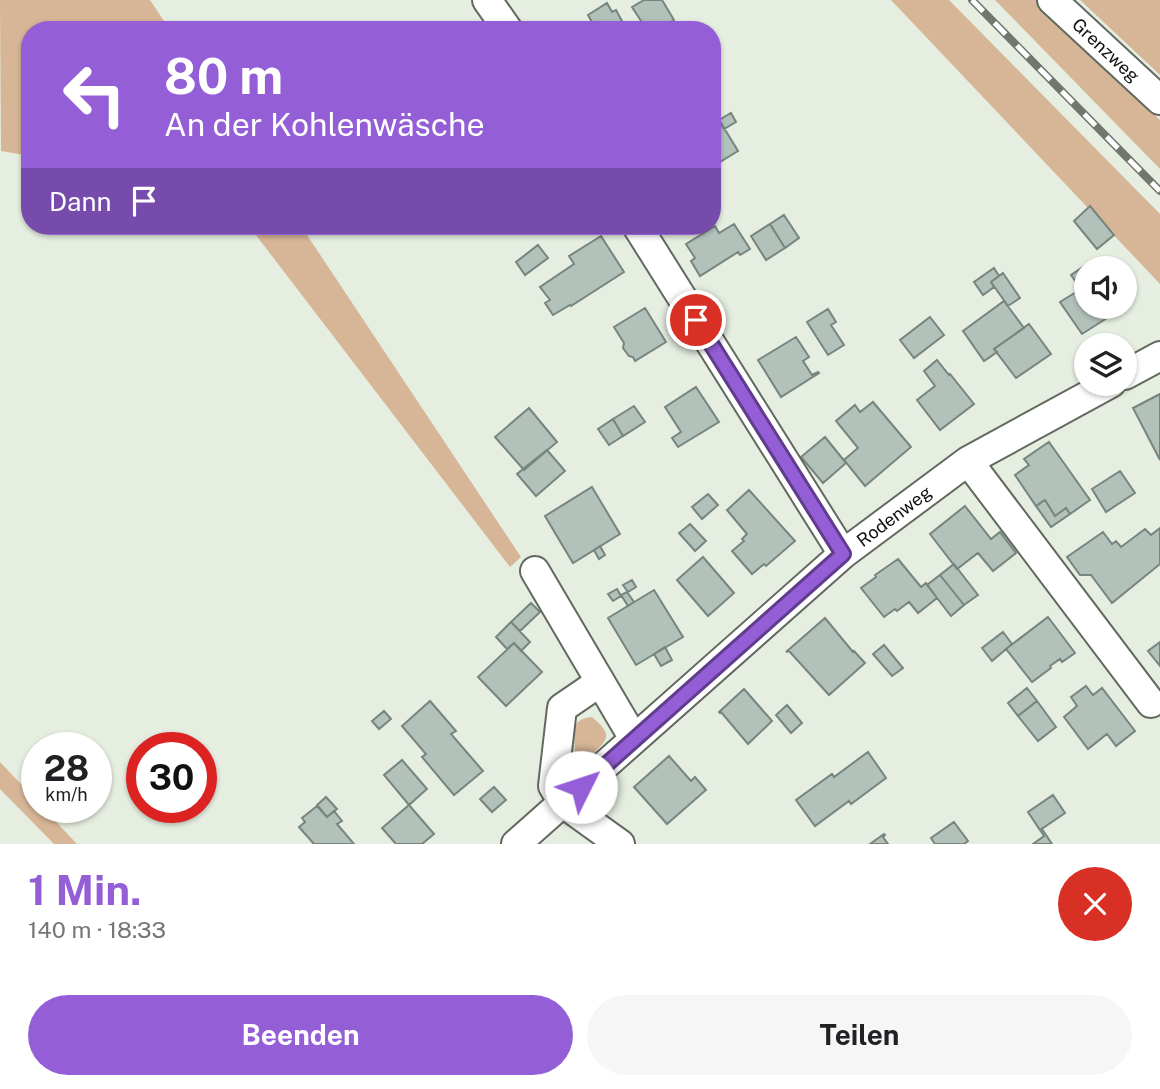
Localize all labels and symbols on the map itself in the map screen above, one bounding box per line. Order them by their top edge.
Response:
street label: Grenzweg [1068,14,1144,86]
pin [666,290,726,350]
street label: Rodenweg [852,481,936,551]
speed limit sign: 30 [126,732,217,823]
position arrow [544,750,618,824]

